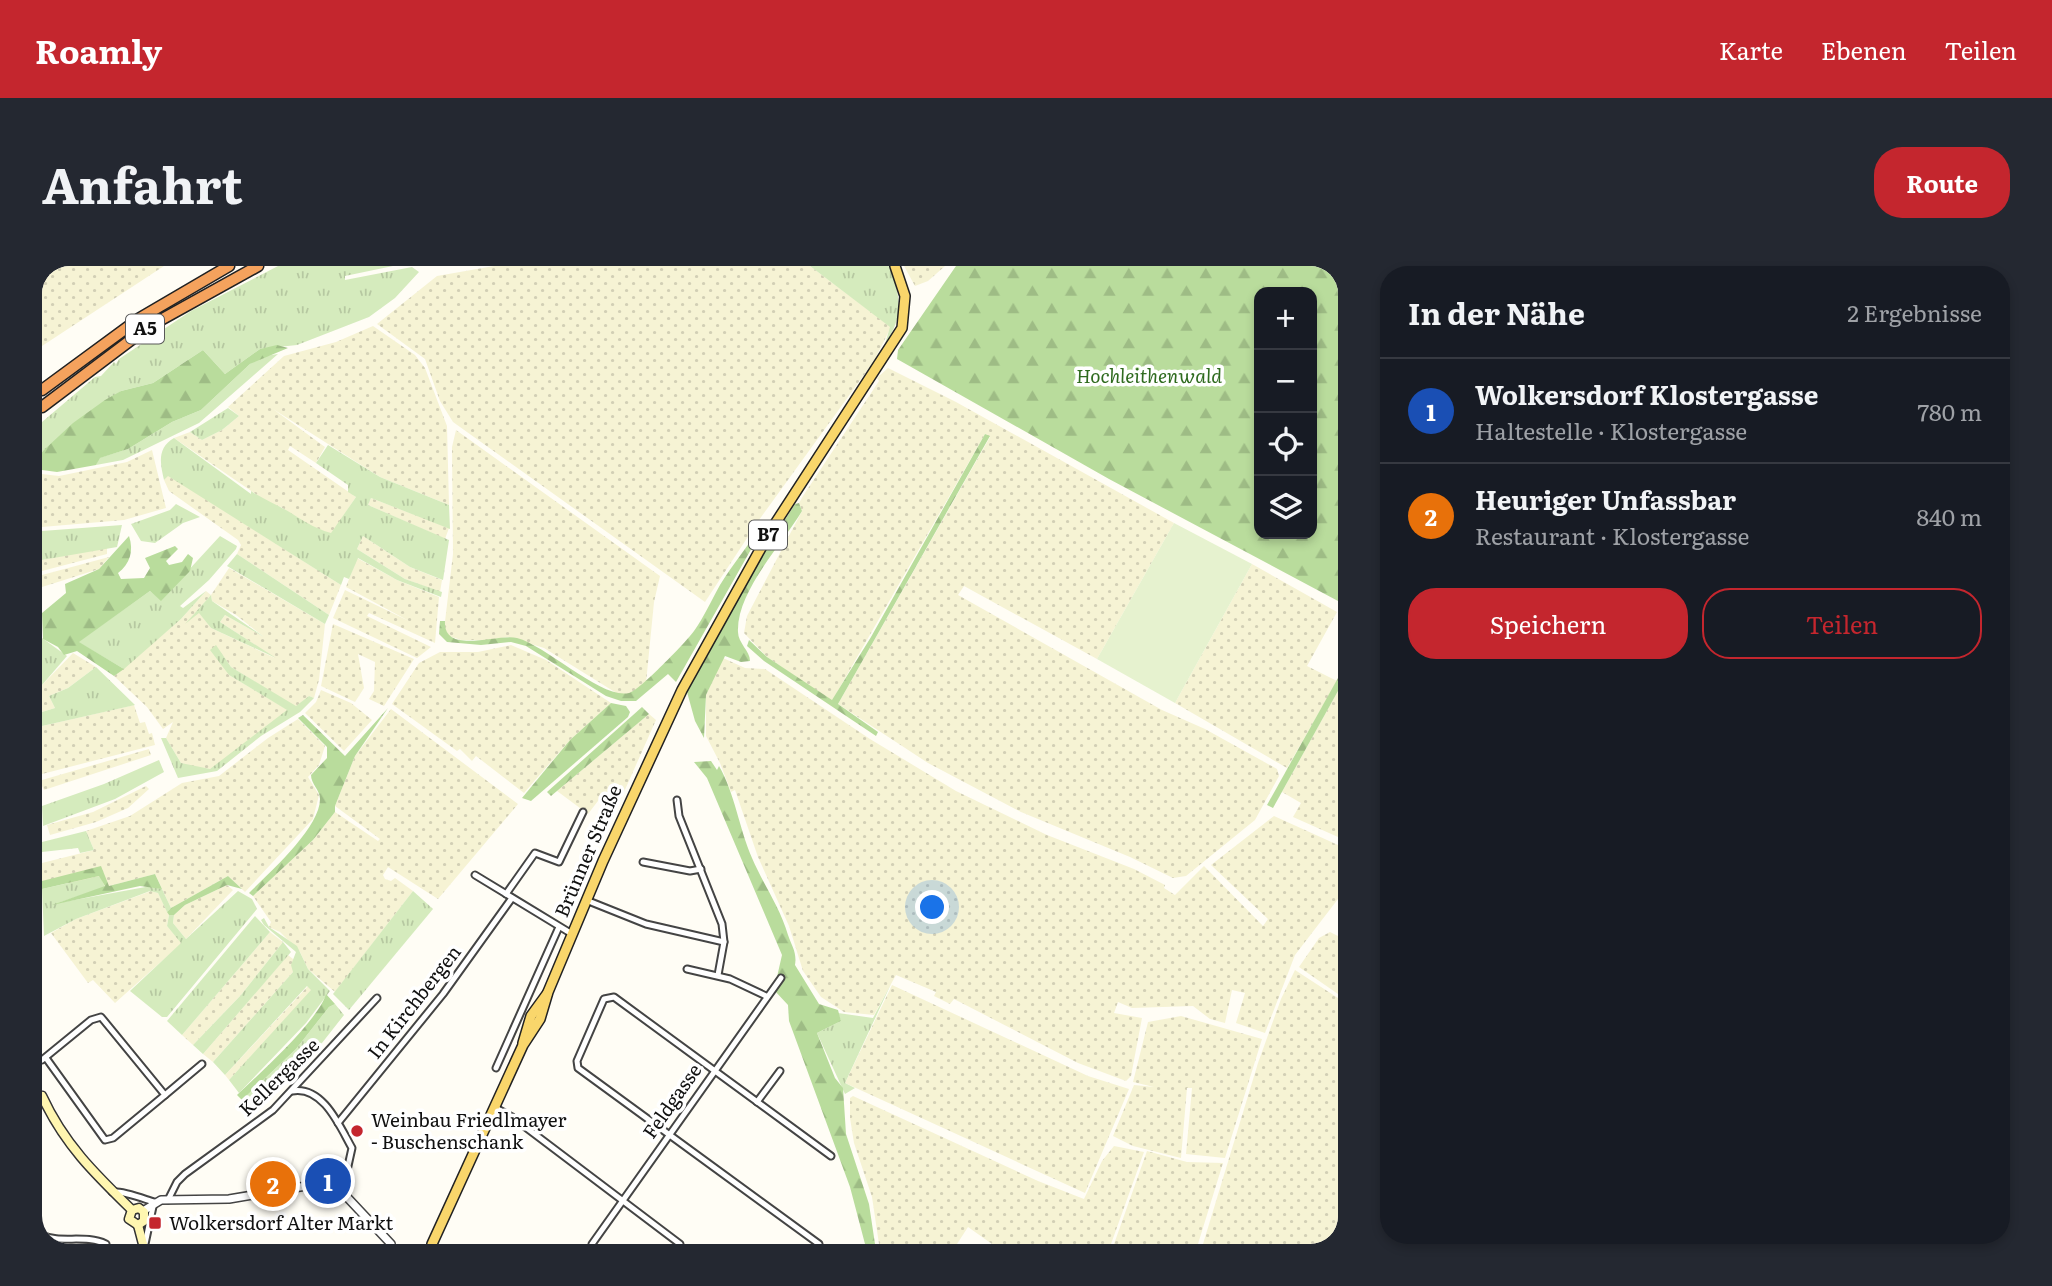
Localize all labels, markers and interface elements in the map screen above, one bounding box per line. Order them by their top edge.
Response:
text: Roamly [35,25,162,74]
text: Karte [1719,32,1783,67]
text: Ebenen [1821,32,1907,67]
text: Teilen [1945,32,2017,67]
text: Anfahrt [42,146,243,219]
button: Route [1874,147,2010,218]
map controls [1254,287,1317,539]
button: + [1254,287,1317,350]
text: In der Nähe [1408,290,1585,334]
text: 2 Ergebnisse [1847,295,1982,329]
road number: A5 [126,314,164,344]
button: − [1254,350,1317,413]
park label: Hochleithenwald [1076,361,1222,389]
text: Wolkersdorf Klostergasse [1475,374,1819,413]
text: 1 [1426,394,1436,428]
text: 780 m [1917,394,1982,428]
button: locate [1254,413,1317,476]
text: Haltestelle · Klostergasse [1475,413,1747,447]
button: layers [1254,476,1317,539]
text: Heuriger Unfassbar [1475,479,1736,518]
text: 2 [1425,499,1437,533]
text: 840 m [1916,499,1982,533]
text: Restaurant · Klostergasse [1475,518,1749,552]
road number: B7 [749,521,787,550]
button: Speichern [1408,588,1688,659]
button: Teilen [1702,588,1982,659]
street label: Brünner Straße [547,780,628,921]
your location [915,890,949,924]
street label: In Kirchbergen [360,939,467,1064]
street label: Kellergasse [232,1031,325,1122]
street label: Feldgasse [635,1057,707,1144]
place label: Weinbau Friedlmayer - Buschenschank [371,1105,567,1155]
marker: Weinbau Friedlmayer - Buschenschank [349,1123,365,1139]
pin: 1 [305,1155,351,1207]
pin: 2 [250,1158,296,1210]
place label: Wolkersdorf Alter Markt [169,1208,393,1236]
marker: Wolkersdorf Alter Markt [147,1215,163,1231]

